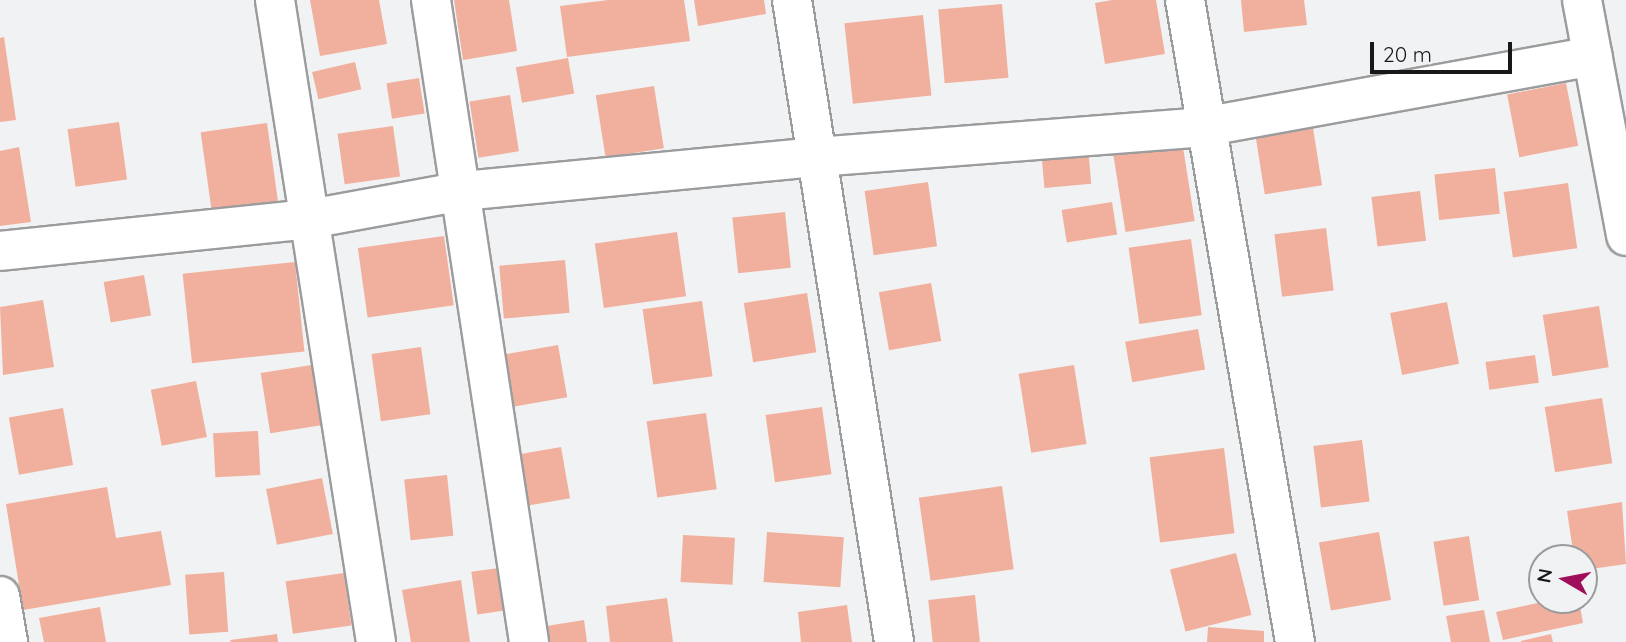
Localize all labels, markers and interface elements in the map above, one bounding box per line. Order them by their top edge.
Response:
scale bar [1374,28,1516,72]
text: 20 m [1383,41,1432,67]
north arrow [1528,544,1598,614]
text: N [1531,567,1557,585]

